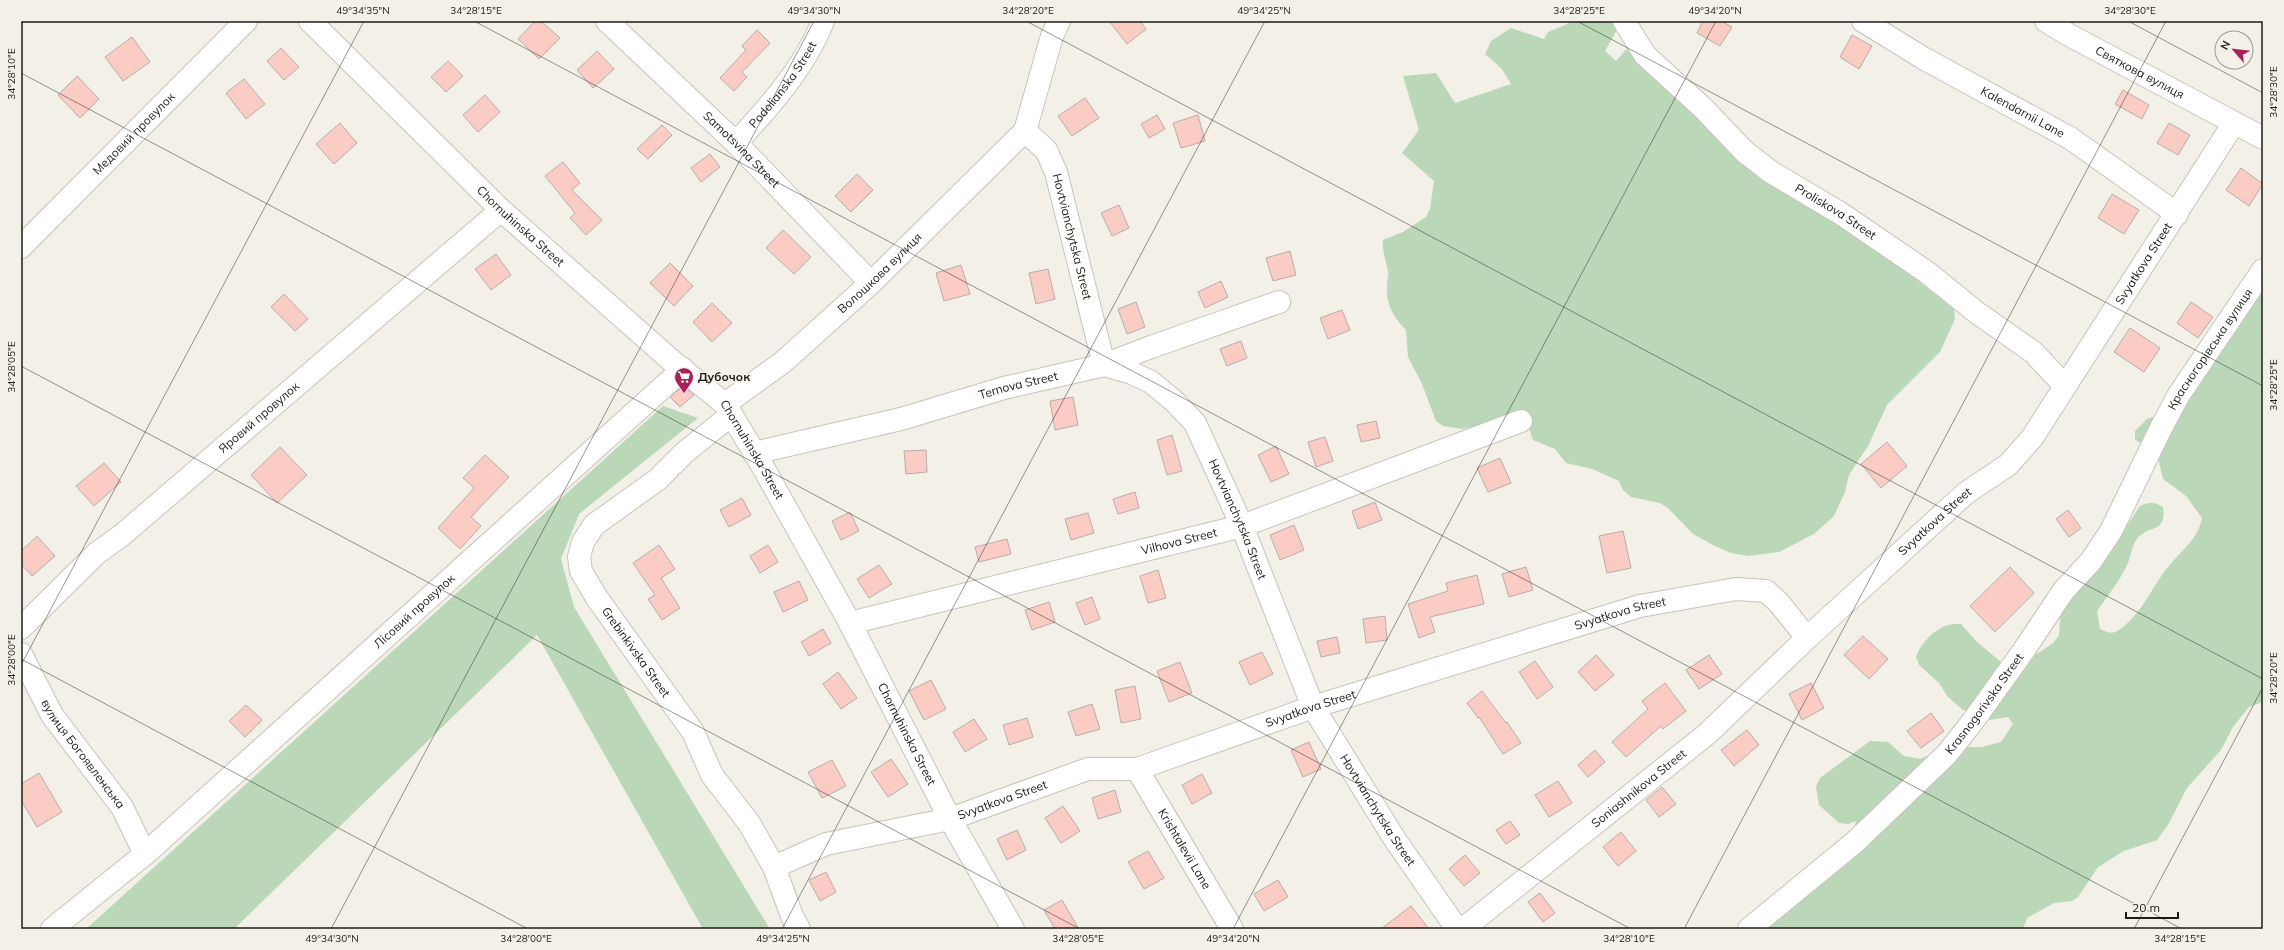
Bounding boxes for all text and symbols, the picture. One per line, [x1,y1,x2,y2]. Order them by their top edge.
text: 49°34'35"N [336,4,390,17]
text: 34°28'15"E [450,4,502,17]
text: 49°34'30"N [787,4,841,17]
text: 34°28'20"E [1002,4,1054,17]
text: 49°34'25"N [1237,4,1291,17]
text: 34°28'25"E [1553,4,1605,17]
text: 49°34'20"N [1688,4,1742,17]
text: 34°28'30"E [2104,4,2156,17]
north arrow [2214,30,2254,70]
text: N [2217,38,2233,52]
street label: Podolianska Street [745,39,819,131]
street label: Святкова вулиця [2093,42,2187,102]
text: 34°28'10"E [5,48,18,100]
text: 34°28'30"E [2267,66,2280,118]
street label: Kalendarnii Lane [1978,83,2067,141]
street label: Медовий провулок [89,89,178,178]
street label: Samotsvina Street [700,108,783,191]
street label: Hovtvianchytska Street [1050,172,1095,301]
street label: Proliskova Street [1793,180,1879,243]
street label: Chornuhinska Street [474,182,568,269]
street label: Svyatkova Street [2112,220,2175,307]
street label: Волошкова вулиця [834,229,925,316]
street label: Красногорівська вулиця [2164,285,2255,412]
text: 34°28'05"E [5,341,18,393]
text: 34°28'25"E [2267,359,2280,411]
supermarket icon: Дубочок [673,366,695,394]
street label: Ternova Street [977,368,1059,402]
place label: Дубочок [698,369,750,384]
street label: Яровий провулок [215,378,302,456]
street label: Chornuhinska Street [717,397,787,502]
street label: Hovtvianchytska Street [1205,457,1270,581]
street label: Svyatkova Street [1895,484,1974,558]
street label: Vilhova Street [1139,524,1218,558]
street label: Лісовий провулок [370,570,458,651]
street label: Svyatkova Street [1573,594,1667,633]
street label: Grebinkivska Street [599,604,674,700]
text: 34°28'00"E [5,634,18,686]
street label: Krasnogorivska Street [1942,650,2026,757]
text: 34°28'20"E [2267,652,2280,704]
street label: Chornuhinska Street [875,680,940,788]
street label: Svyatkova Street [1263,686,1357,730]
street label: вулиця Богоявленська [38,697,128,811]
street label: Soniashnikova Street [1588,746,1689,831]
street label: Hovtvianchytska Street [1337,751,1419,869]
street label: Svyatkova Street [955,776,1049,823]
street label: Krishtalevii Lane [1155,806,1215,892]
scale bar [2126,894,2178,920]
text: 20 m [2132,900,2160,915]
text: 49°34'30"N [305,932,359,945]
text: 34°28'00"E [500,932,552,945]
text: 49°34'25"N [756,932,810,945]
text: 34°28'05"E [1052,932,1104,945]
text: 49°34'20"N [1206,932,1260,945]
text: 34°28'10"E [1603,932,1655,945]
text: 34°28'15"E [2154,932,2206,945]

